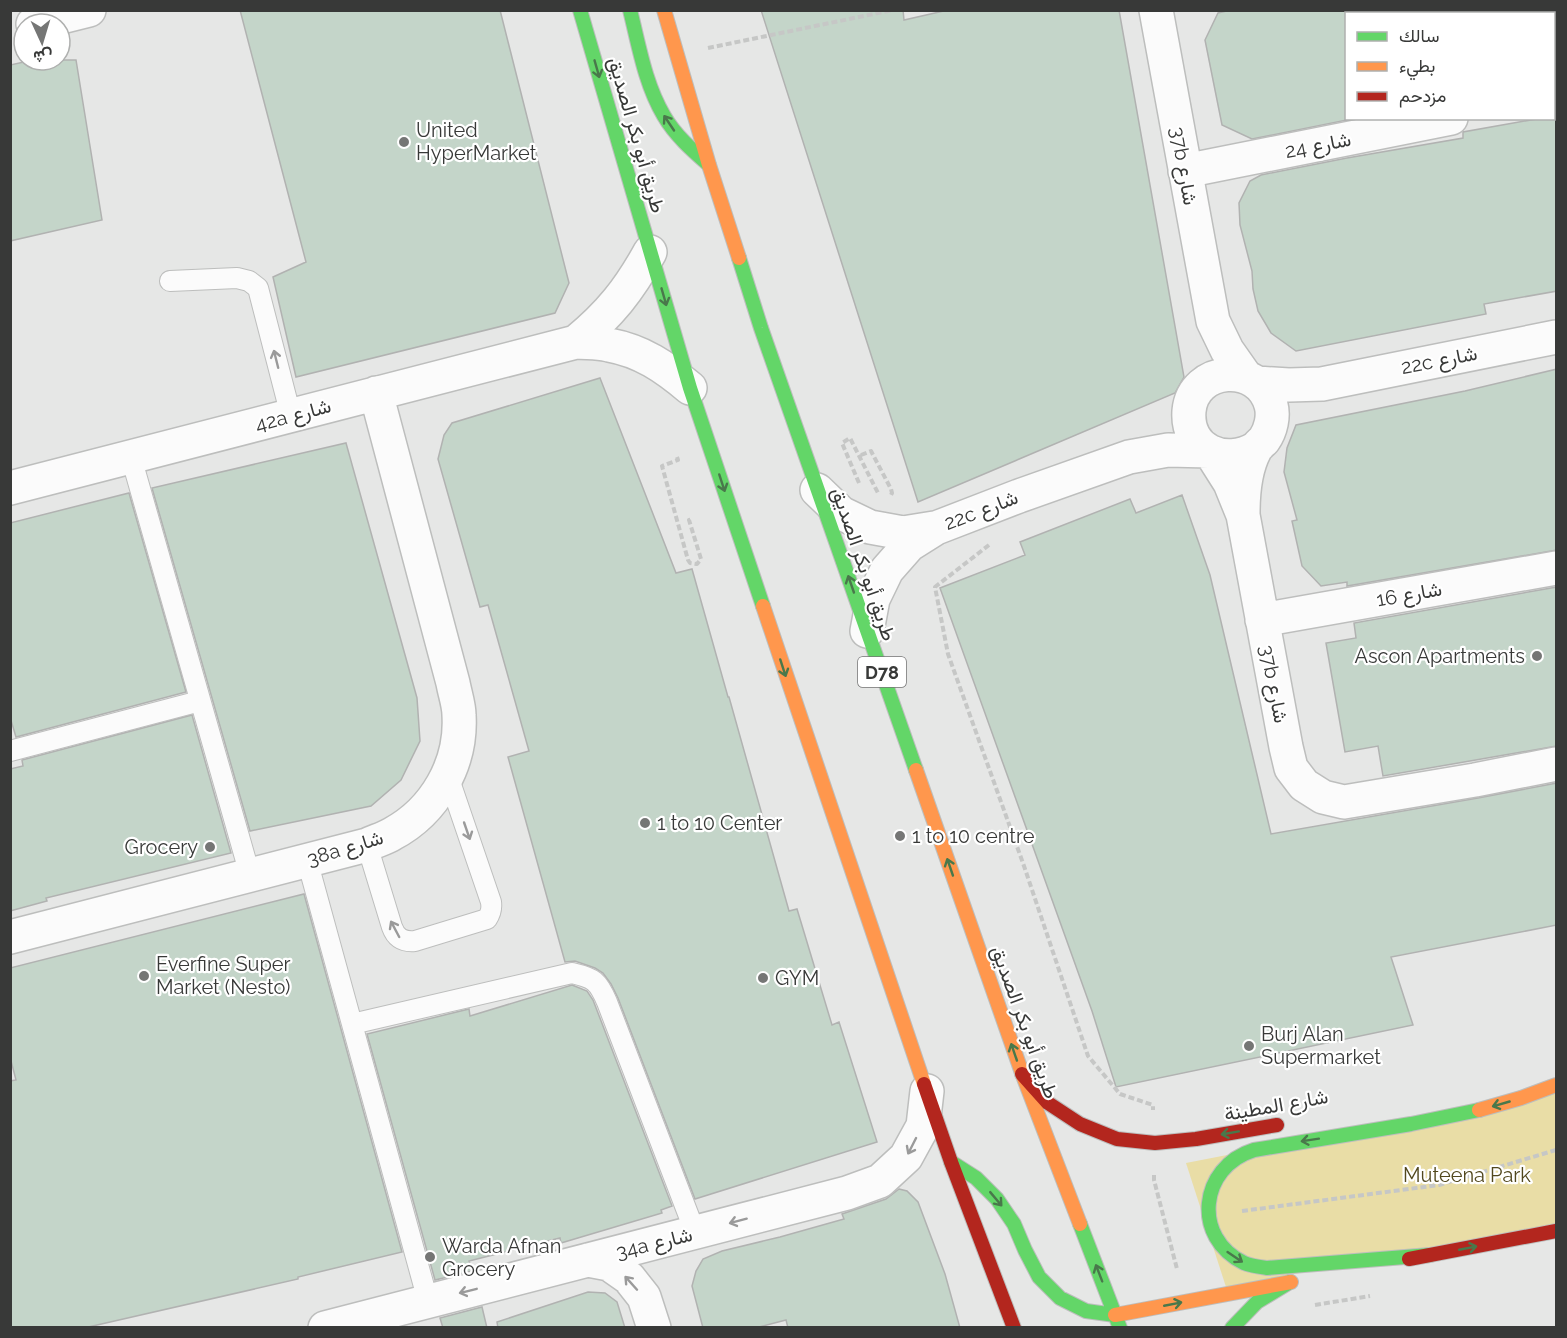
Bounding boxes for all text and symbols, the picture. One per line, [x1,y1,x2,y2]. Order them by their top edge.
north arrow [12,12,72,72]
legend [1345,12,1555,120]
text: سالك [1399,25,1439,46]
text: ش [33,46,53,67]
street label: طريق أبو بكر الصديق [602,54,671,216]
text: بطيء [1399,55,1435,81]
one-way arrow [592,60,603,79]
text: مزدحم [1399,85,1446,108]
one-way arrow [663,115,675,132]
place label: United HyperMarket [416,118,537,165]
street label: 37b شارع [1163,125,1203,207]
street label: شارع 24 [1283,127,1353,165]
marker: United HyperMarket [397,135,411,149]
one-way arrow [659,287,670,306]
street label: 22c شارع [1399,341,1480,381]
one-way arrow [270,350,282,369]
street label: 42a شارع [252,393,334,439]
one-way arrow [717,473,728,492]
street label: طريق أبو بكر الصديق [826,484,902,644]
street label: 22c شارع [941,485,1022,537]
one-way arrow [844,575,855,594]
street label: شارع 16 [1374,576,1444,614]
street label: 37b شارع [1253,643,1293,725]
place label: Ascon Apartments [1355,644,1525,668]
marker: Ascon Apartments [1530,649,1544,663]
road number: D78 [858,657,906,687]
one-way arrow [778,658,789,677]
place label: 1 to 10 Center [657,811,782,835]
marker: 1 to 10 Center [638,816,652,830]
one-way arrow [462,821,473,840]
place label: 1 to 10 centre [912,824,1035,848]
street label: 38a شارع [304,825,387,873]
marker: 1 to 10 centre [893,829,907,843]
place label: Grocery [125,835,198,859]
marker: Grocery [203,840,217,854]
one-way arrow [943,859,954,877]
one-way arrow [388,920,400,938]
street label: طريق أبو بكر الصديق [985,942,1064,1102]
place label: Everfine Super Market (Nesto) [156,952,291,999]
place label: GYM [775,966,819,990]
marker: Everfine Super Market (Nesto) [137,969,151,983]
marker: GYM [756,971,770,985]
place label: Burj Alan Supermarket [1261,1022,1381,1069]
marker: Burj Alan Supermarket [1242,1039,1256,1053]
one-way arrow [1008,1043,1019,1061]
street label: شارع المطينة [1222,1084,1330,1128]
one-way arrow [1492,1099,1511,1110]
one-way arrow [1220,1128,1240,1139]
one-way arrow [1301,1135,1320,1146]
one-way arrow [906,1137,917,1155]
park label: Muteena Park [1403,1163,1531,1187]
one-way arrow [989,1191,1003,1206]
one-way arrow [729,1216,748,1227]
street label: 34a شارع [613,1222,695,1266]
place label: Warda Afnan Grocery [442,1234,561,1281]
one-way arrow [1457,1242,1477,1253]
marker: Warda Afnan Grocery [423,1250,437,1264]
one-way arrow [1226,1251,1242,1263]
one-way arrow [1093,1264,1104,1283]
one-way arrow [624,1275,638,1290]
one-way arrow [459,1285,478,1297]
one-way arrow [1163,1298,1182,1309]

